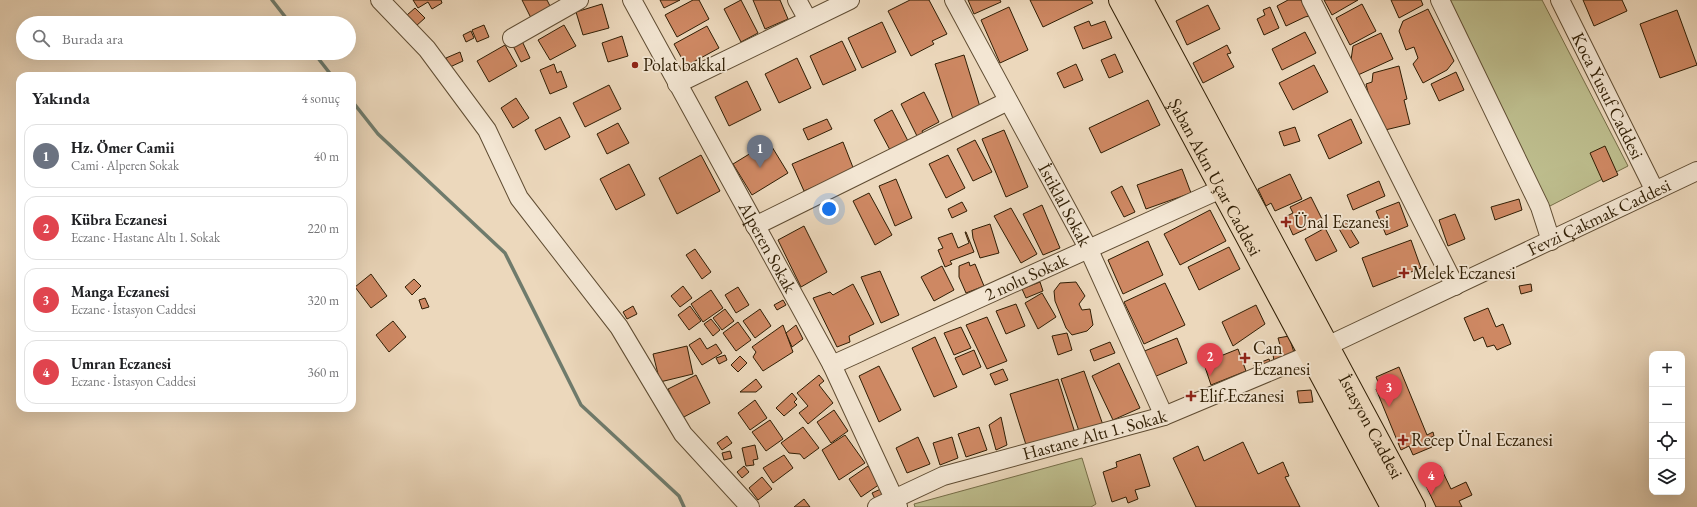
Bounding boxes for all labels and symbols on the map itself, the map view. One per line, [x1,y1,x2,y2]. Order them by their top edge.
street label: Koca Yusuf Caddesi [1567,28,1650,163]
place label: Polat bakkal [643,53,726,76]
marker: Polat bakkal [630,60,640,70]
street label: Şaban Akın Uçar Caddesi [1164,94,1267,260]
pin: 1 [747,135,773,168]
street label: İstiklal Sokak [1033,159,1097,251]
street label: Fevzi Çakmak Caddesi [1524,173,1675,261]
street label: Alperen Sokak [733,197,802,297]
your location [819,199,839,219]
place label: Ünal Eczanesi [1294,210,1390,233]
marker: Ünal Eczanesi [1281,217,1291,227]
street label: 2 nolu Sokak [981,248,1072,306]
place label: Melek Eczanesi [1412,261,1516,284]
marker: Melek Eczanesi [1399,268,1409,278]
place label: Can Eczanesi [1253,336,1311,380]
pin: 2 [1197,343,1223,376]
marker: Can Eczanesi [1240,353,1250,363]
street label: İstasyon Caddesi [1334,370,1409,483]
pin: 3 [1376,374,1402,407]
place label: Elif Eczanesi [1199,384,1285,407]
marker: Elif Eczanesi [1186,391,1196,401]
street label: Hastane Altı 1. Sokak [1020,404,1170,465]
place label: Recep Ünal Eczanesi [1411,428,1553,451]
marker: Recep Ünal Eczanesi [1398,435,1408,445]
pin: 4 [1418,462,1444,495]

